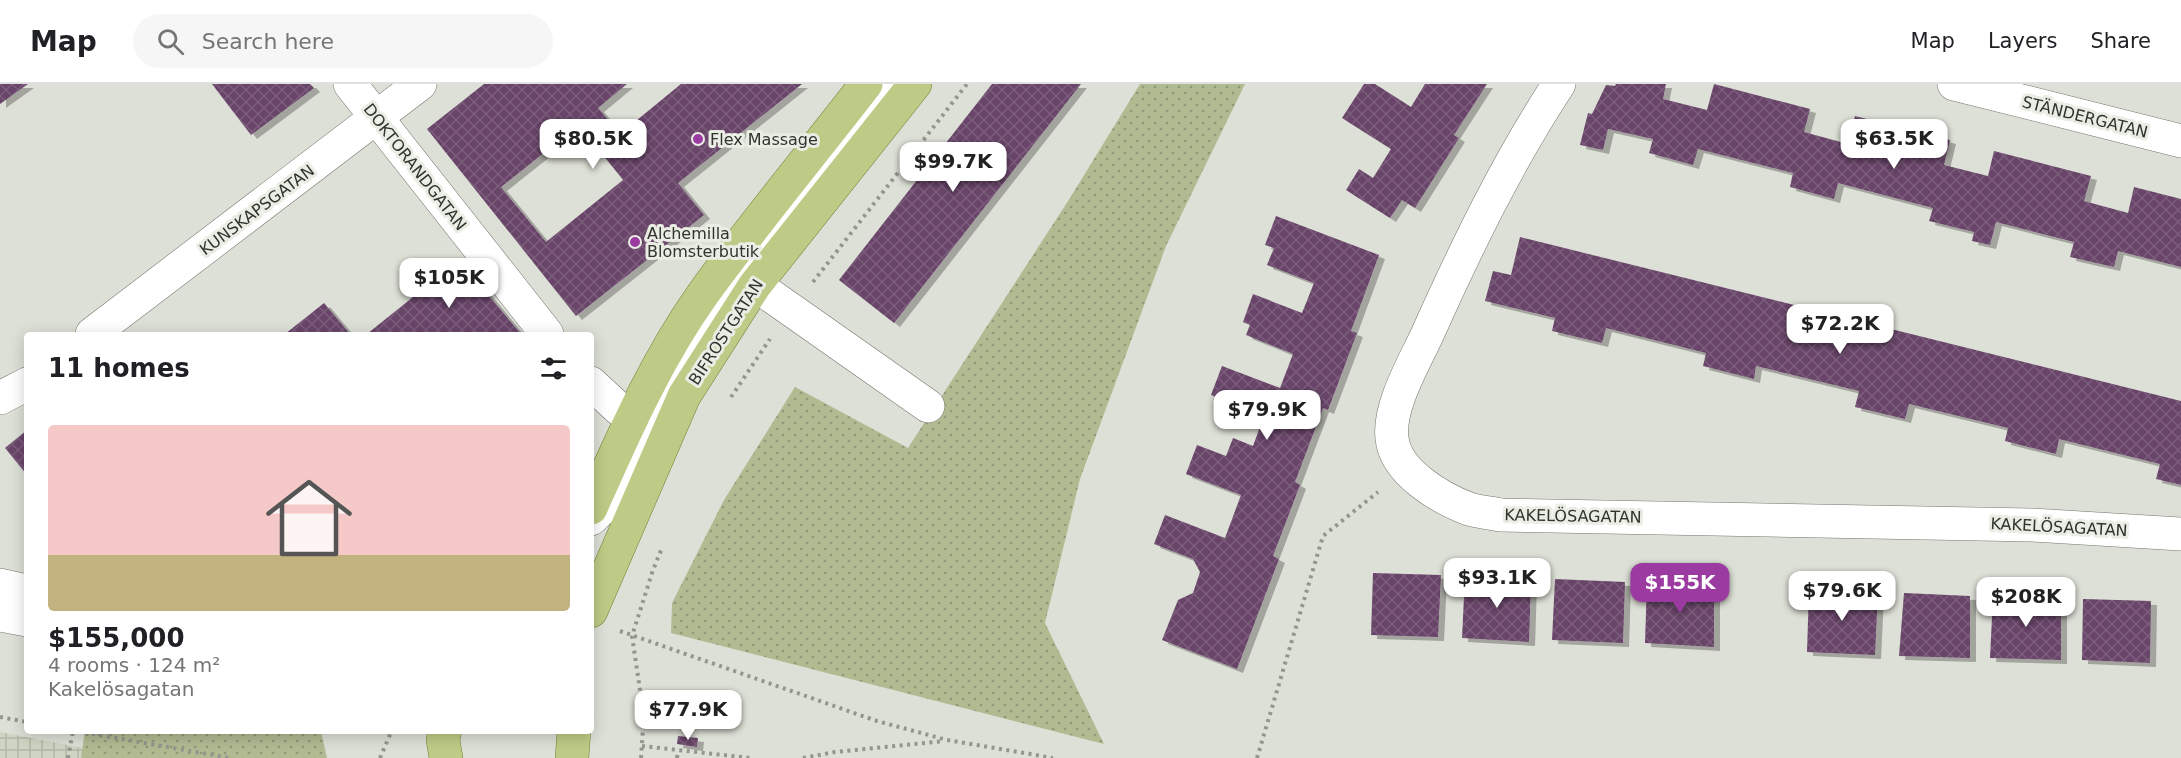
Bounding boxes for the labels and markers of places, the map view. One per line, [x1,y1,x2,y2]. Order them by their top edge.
pin: $80.5K [544,119,642,170]
pin: $63.5K [1845,119,1943,170]
place label: Flex Massage [710,130,818,149]
marker: Flex Massage [691,132,705,146]
pin: $99.7K [904,142,1002,193]
place label: Alchemilla Blomsterbutik [647,224,760,261]
marker: Alchemilla Blomsterbutik [628,235,642,249]
pin: $105K [407,258,491,309]
pin: $72.2K [1791,304,1889,355]
pin: $79.9K [1218,390,1316,441]
pin: $93.1K [1448,558,1546,609]
pin: $155K [1638,563,1722,614]
pin: $79.6K [1793,571,1891,622]
pin: $208K [1984,577,2068,628]
pin: $77.9K [639,690,737,741]

